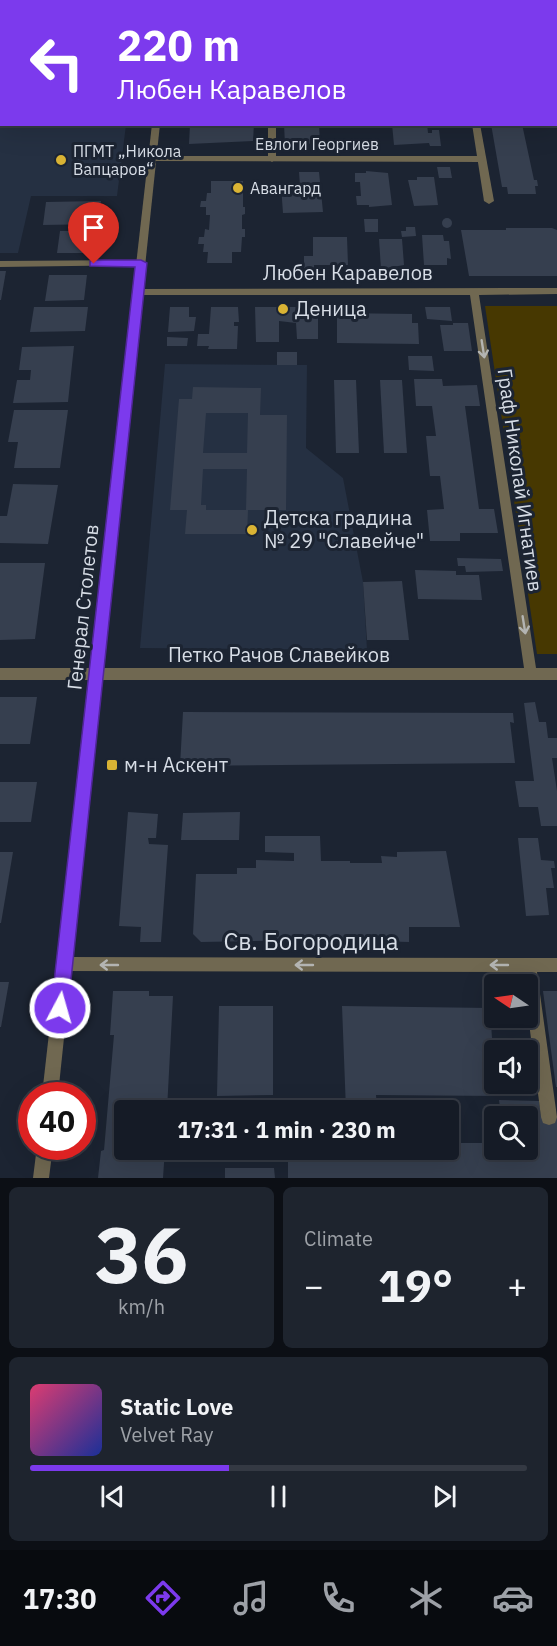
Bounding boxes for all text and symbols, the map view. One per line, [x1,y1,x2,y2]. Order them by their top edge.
text: 220 m [117,18,240,73]
icon: left [18,24,96,102]
text: Любен Каравелов [117,71,347,106]
street label: Евлоги Георгиев [255,134,379,154]
place label: ПГМТ „Никола Вапцаров“ [73,141,182,179]
marker: ПГМТ „Никола Вапцаров“ [54,153,68,167]
place label: Авангард [250,178,322,198]
marker: Авангард [231,181,245,195]
pin [68,202,119,264]
icon: arrive [77,211,110,244]
street label: Любен Каравелов [263,259,433,286]
place label: Деница [295,295,367,322]
marker: Деница [276,302,290,316]
one-way arrow [477,339,488,359]
street label: Граф Николай Игнатиев [491,367,550,593]
place label: Детска градина № 29 "Славейче" [264,504,424,554]
street label: Генерал Столетов [60,523,105,691]
marker: Детска градина № 29 "Славейче" [245,523,259,537]
one-way arrow [518,615,529,635]
street label: Петко Рачов Славейков [168,641,390,668]
place label: м-н Аскент [124,751,229,778]
marker: м-н Аскент [105,758,119,772]
street label: Св. Богородица [223,925,399,957]
one-way arrow [99,959,119,971]
one-way arrow [294,959,314,971]
one-way arrow [489,959,509,971]
north arrow [484,974,538,1028]
map controls [484,974,538,1160]
position arrow [28,976,92,1040]
button: sound [484,1040,538,1094]
speed limit sign: 40 [18,1082,96,1160]
button: search [484,1106,538,1160]
text: 17:31 · 1 min · 230 m [177,1115,396,1144]
text: 36 [95,1203,188,1304]
text: Climate [304,1225,373,1252]
text: 19° [378,1256,453,1314]
text: − [304,1264,324,1307]
text: + [507,1264,527,1307]
text: km/h [118,1293,165,1320]
text: Static Love [120,1392,233,1421]
text: Velvet Ray [120,1421,213,1448]
icon: previous [96,1480,129,1513]
icon: pause [262,1480,295,1513]
icon: next [428,1480,461,1513]
icon: directions [142,1577,184,1619]
icon: music [230,1577,272,1619]
icon: phone [317,1577,359,1619]
icon: climate [405,1577,447,1619]
icon: car [492,1577,534,1619]
text: 17:30 [23,1581,96,1616]

